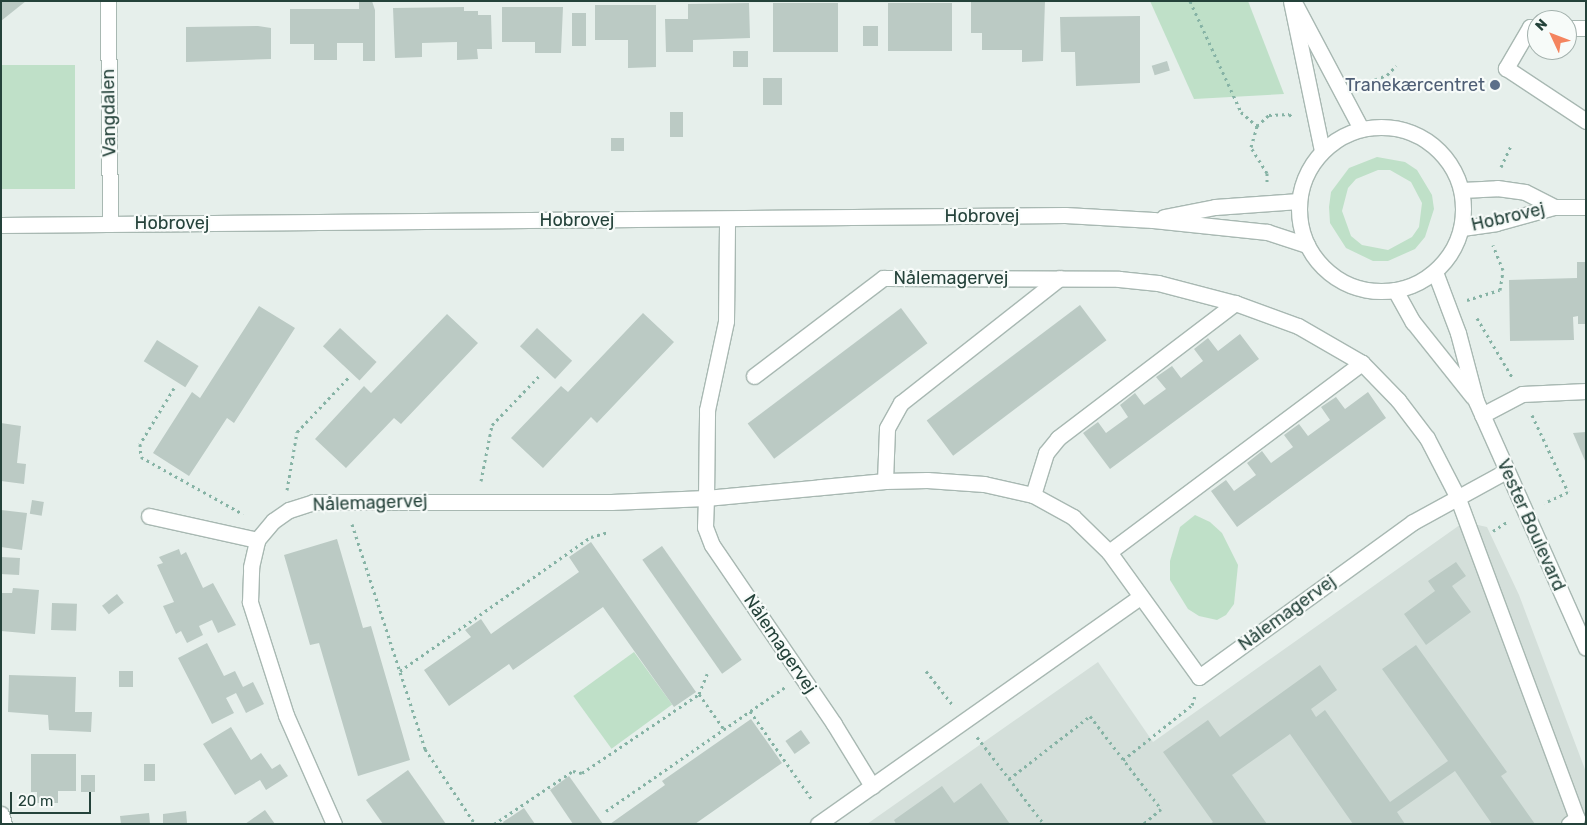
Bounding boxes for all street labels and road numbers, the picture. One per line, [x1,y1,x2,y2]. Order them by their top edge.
street label: Vangdalen [97,69,121,157]
street label: Hobrovej [1469,198,1547,236]
street label: Hobrovej [945,205,1019,227]
street label: Hobrovej [540,209,614,231]
street label: Hobrovej [135,212,209,234]
street label: Nålemagervej [894,267,1008,289]
street label: Vester Boulevard [1492,455,1570,595]
street label: Nålemagervej [312,490,428,516]
street label: Nålemagervej [1234,571,1340,655]
street label: Nålemagervej [739,590,821,698]

